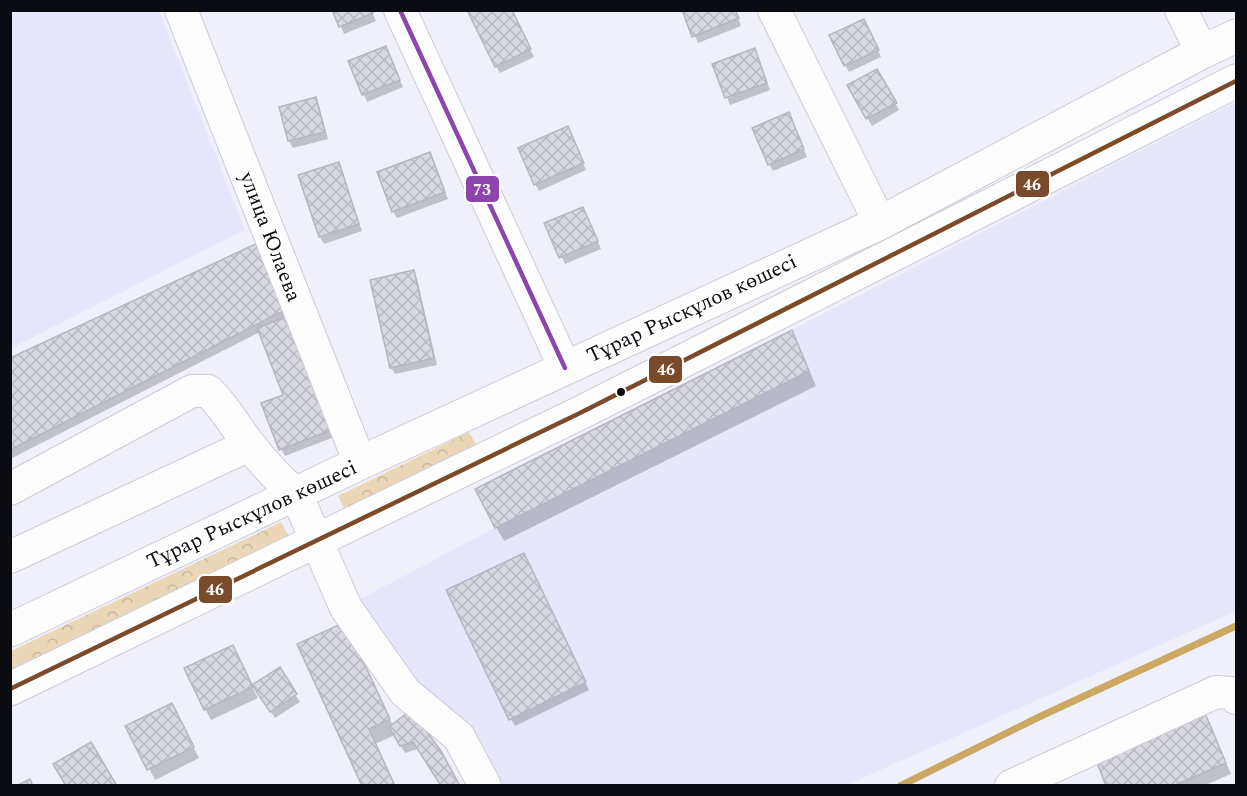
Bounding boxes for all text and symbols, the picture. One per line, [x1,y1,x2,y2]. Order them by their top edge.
street label: улица Юлаева [230,166,310,307]
line badge: 46 [1015,170,1050,198]
text: 46 [1023,173,1041,197]
line badge: 73 [465,175,500,203]
text: 73 [473,178,491,202]
street label: Тұрар Рыскұлов көшесі [581,246,803,372]
line badge: 46 [648,355,683,384]
text: 46 [657,358,675,382]
unlabelled marker [615,386,627,398]
street label: Тұрар Рыскұлов көшесі [141,452,363,578]
line badge: 46 [198,575,233,604]
text: 46 [206,578,224,602]

